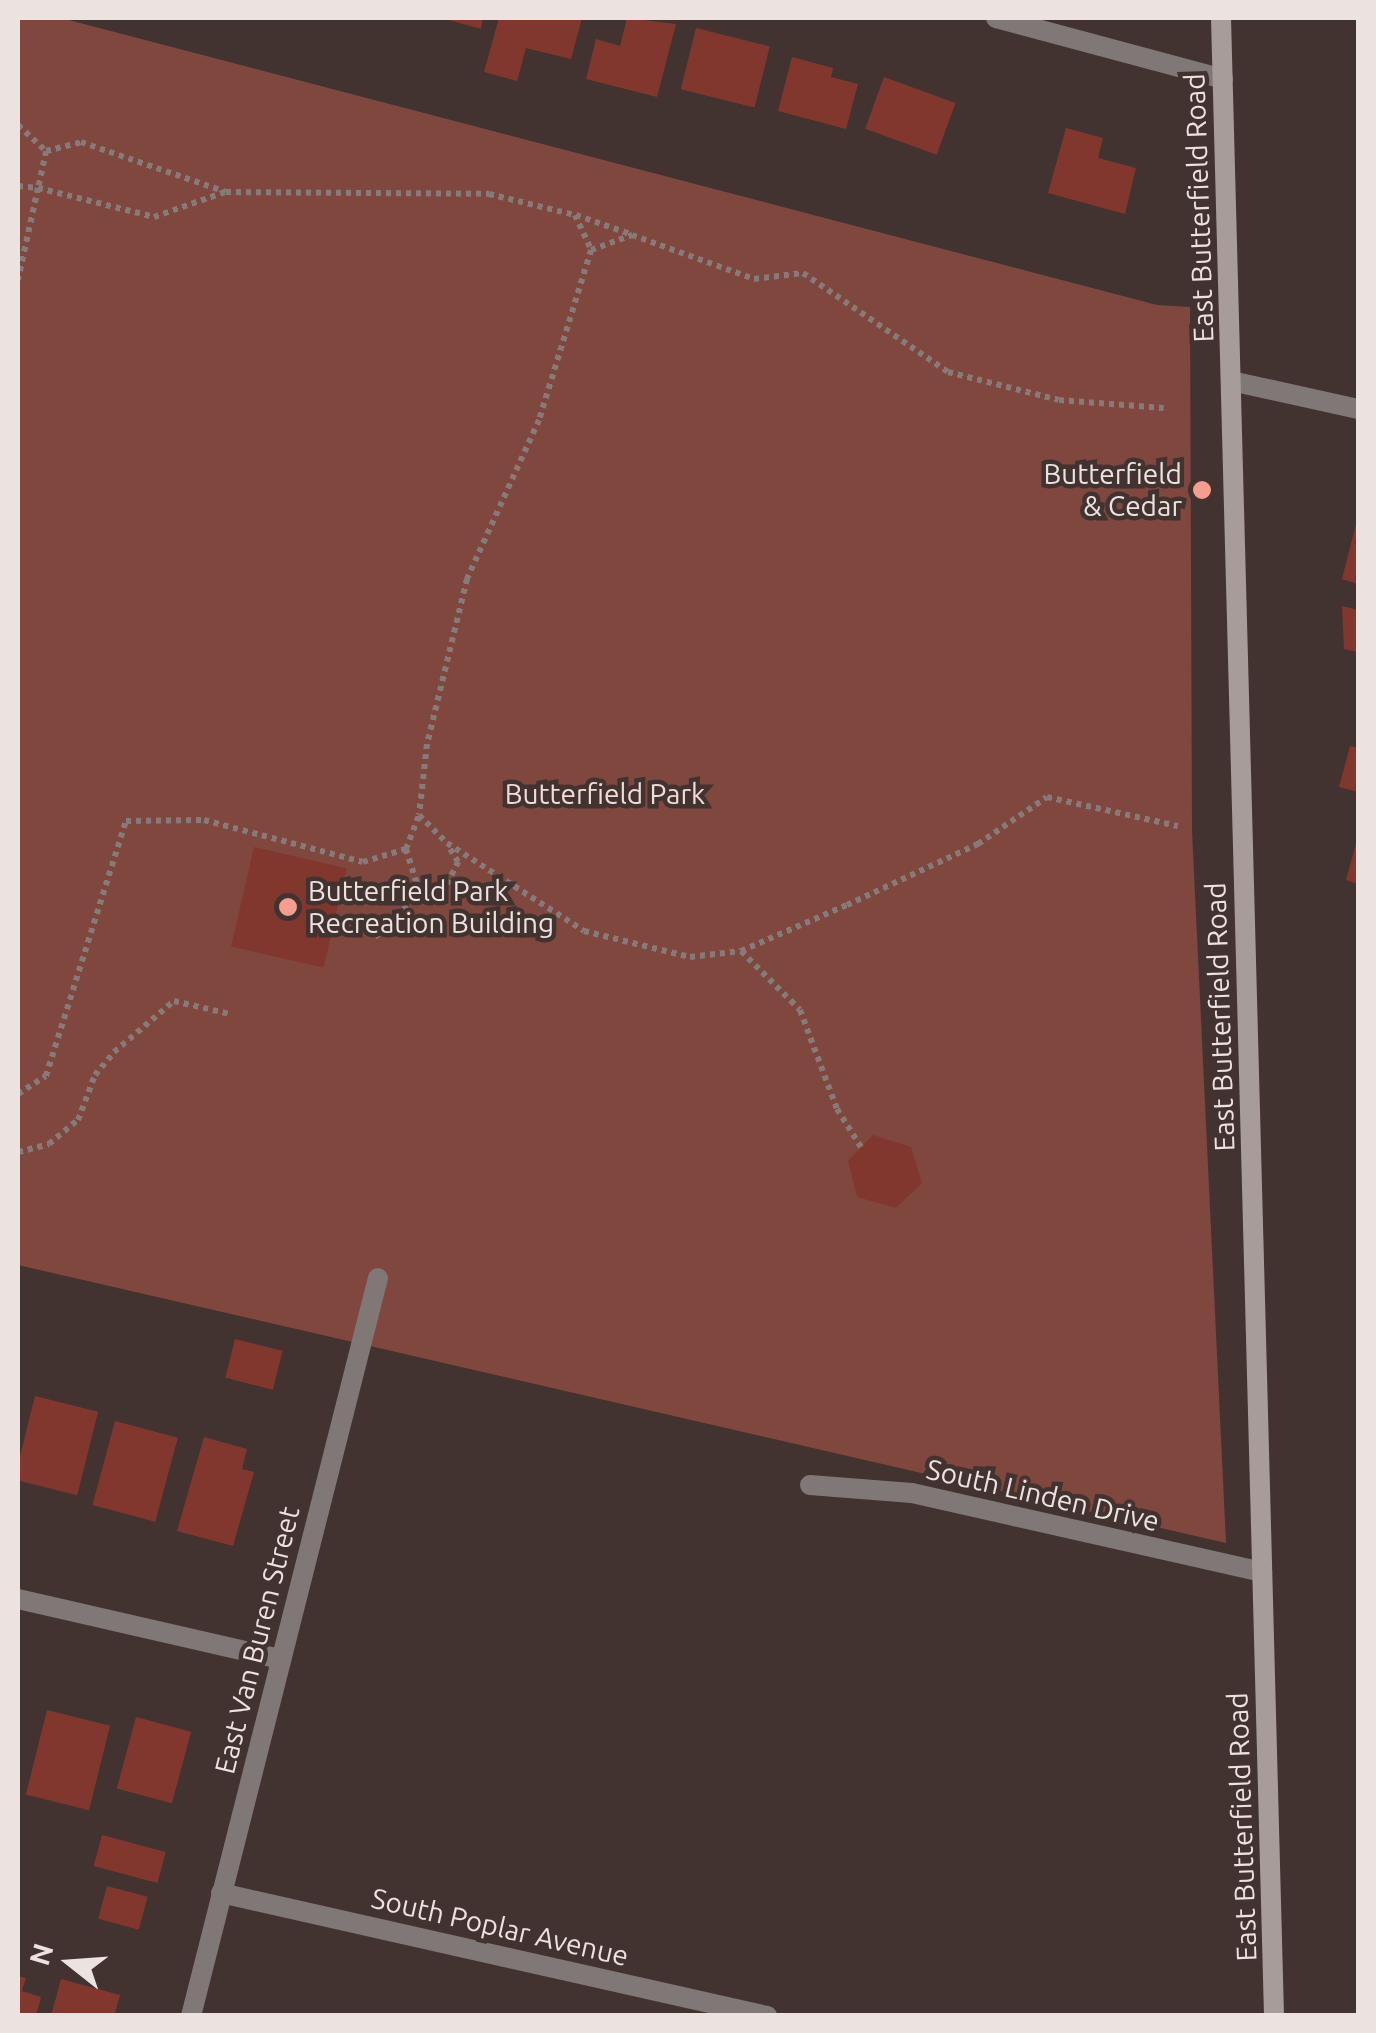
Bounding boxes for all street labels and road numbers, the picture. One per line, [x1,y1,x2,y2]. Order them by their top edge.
street label: East Butterfield Road [1178,73,1220,343]
street label: East Butterfield Road [1199,882,1241,1152]
street label: South Linden Drive [923,1452,1163,1538]
street label: East Van Buren Street [208,1503,306,1777]
street label: East Butterfield Road [1221,1692,1263,1962]
street label: South Poplar Avenue [368,1881,632,1973]

